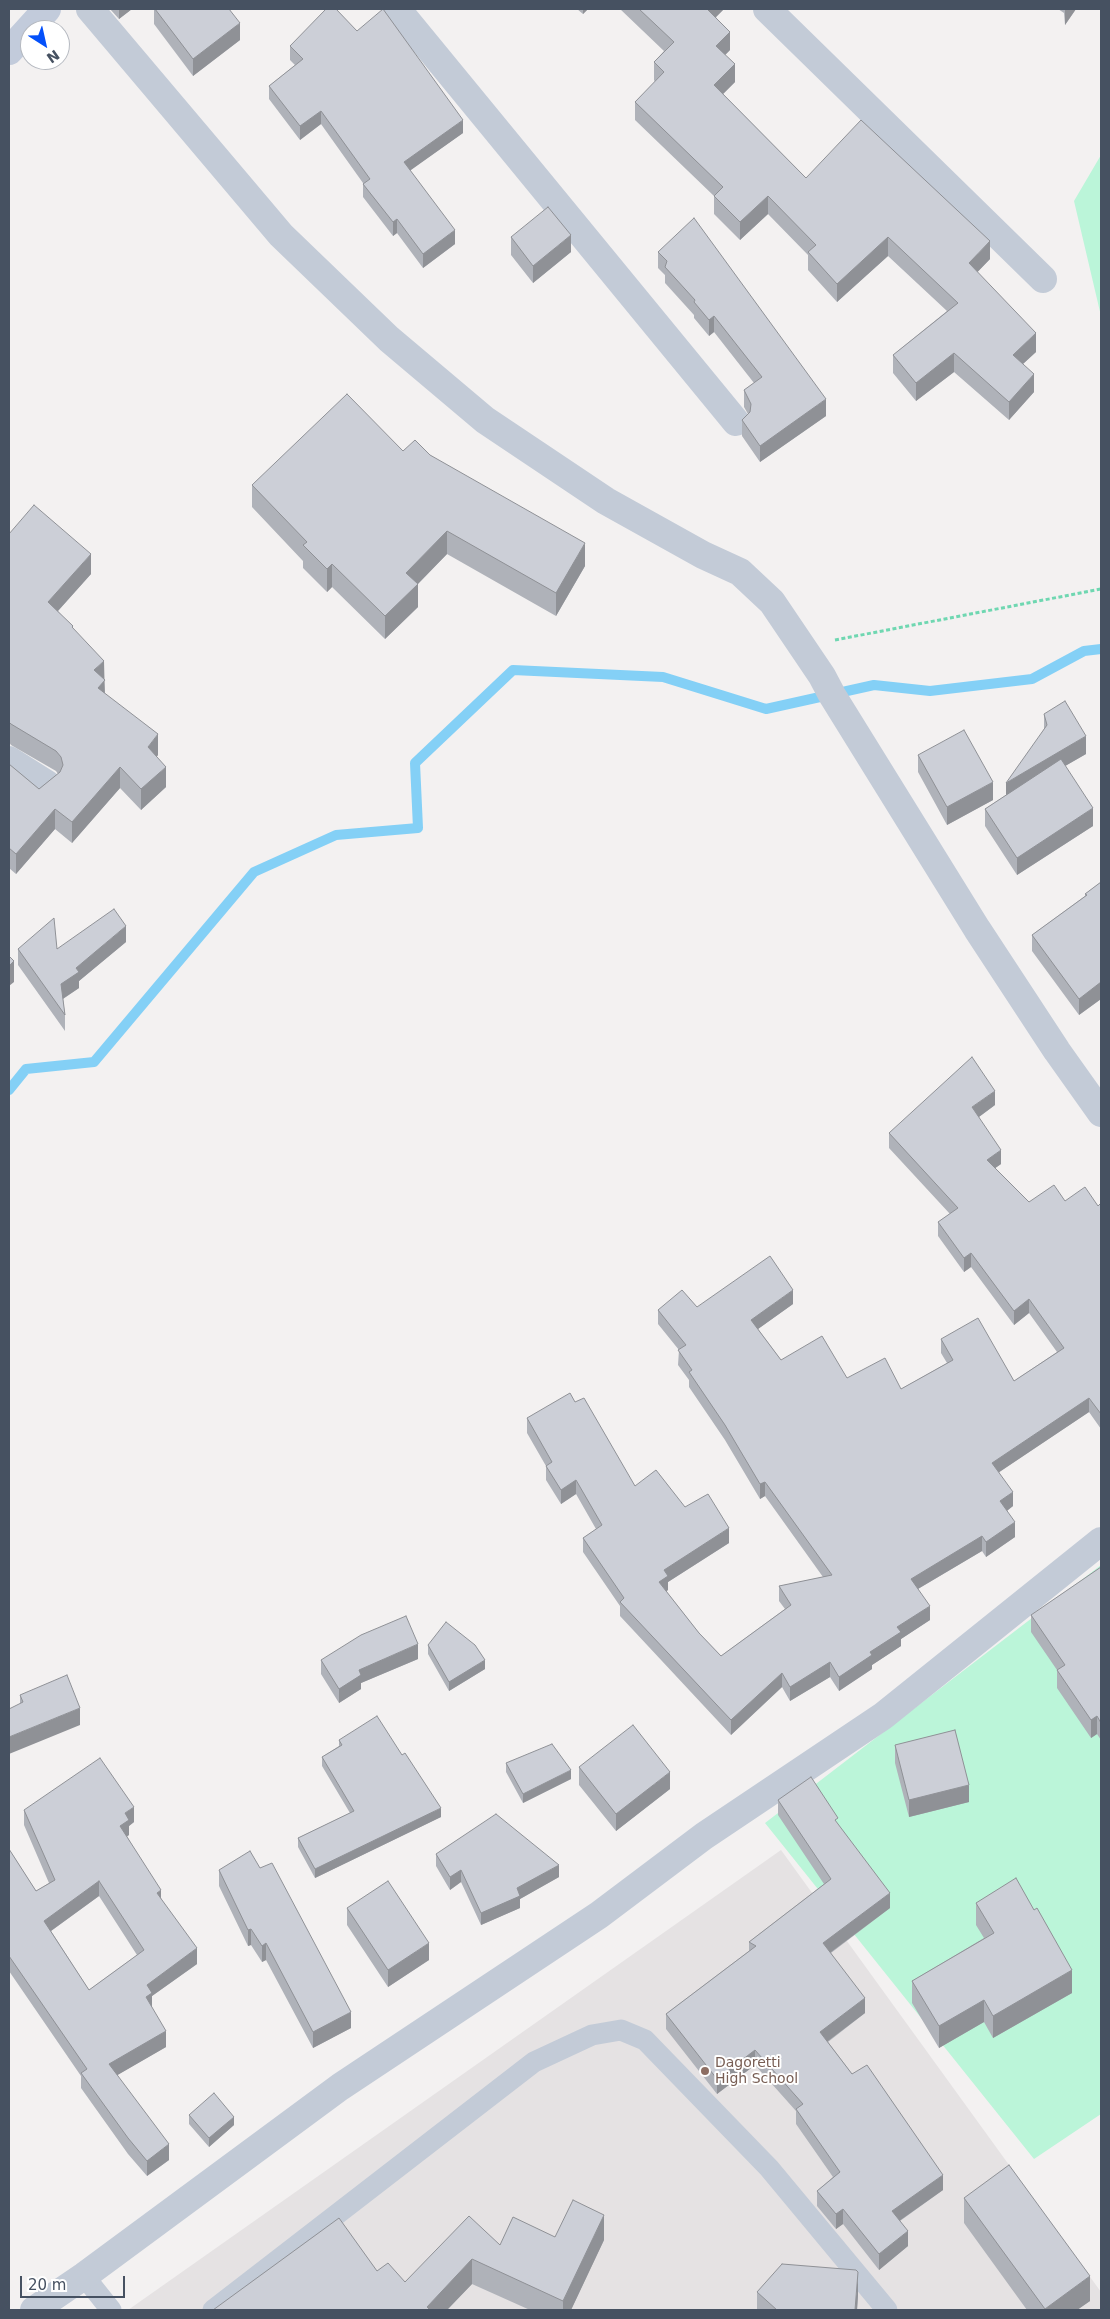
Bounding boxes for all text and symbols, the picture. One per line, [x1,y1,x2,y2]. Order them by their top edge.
north arrow [20,20,70,70]
text: N [44,47,62,66]
place label: Dagoretti High School [715,2055,798,2088]
marker: Dagoretti High School [699,2065,711,2077]
scale bar [22,2266,128,2298]
text: 20 m [28,2276,66,2294]

